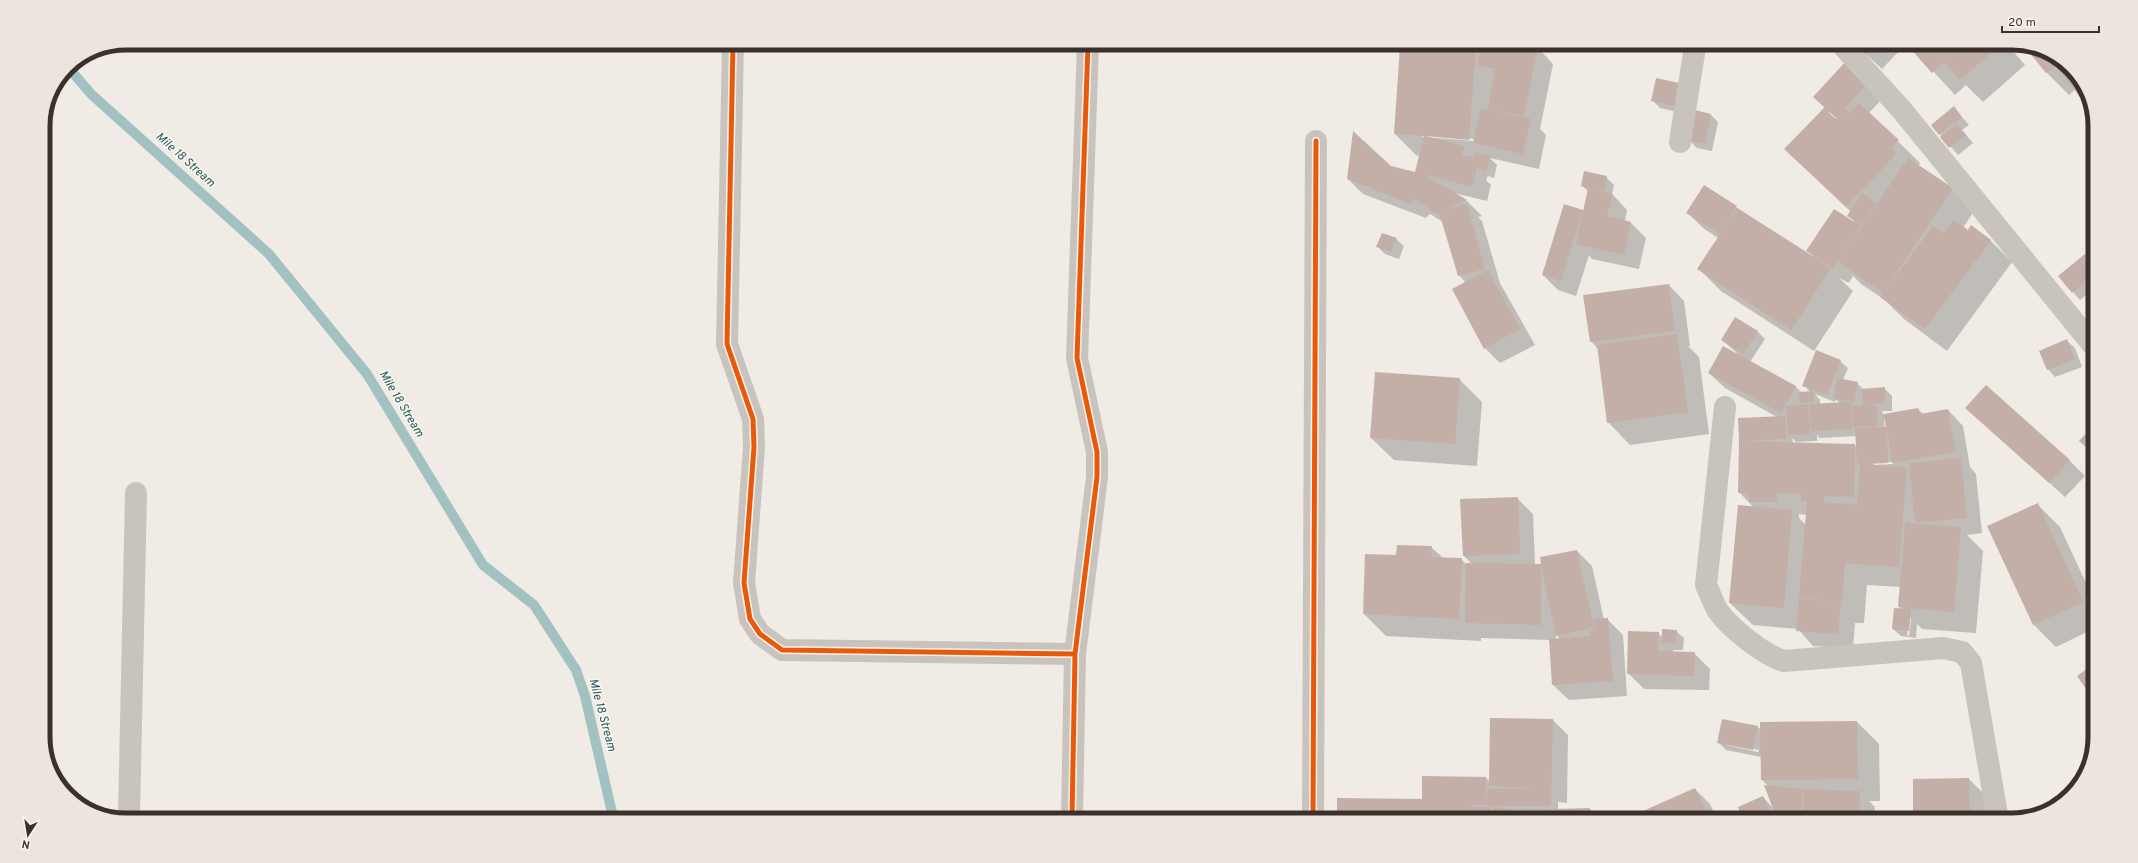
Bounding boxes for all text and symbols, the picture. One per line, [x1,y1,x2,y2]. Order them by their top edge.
scale bar [2002,8,2099,34]
text: 20 m [2008,15,2036,31]
water label: Mile 18 Stream [152,129,218,191]
water label: Mile 18 Stream [375,368,427,440]
water label: Mile 18 Stream [585,677,619,753]
north arrow [8,815,48,855]
text: N [21,836,31,851]

